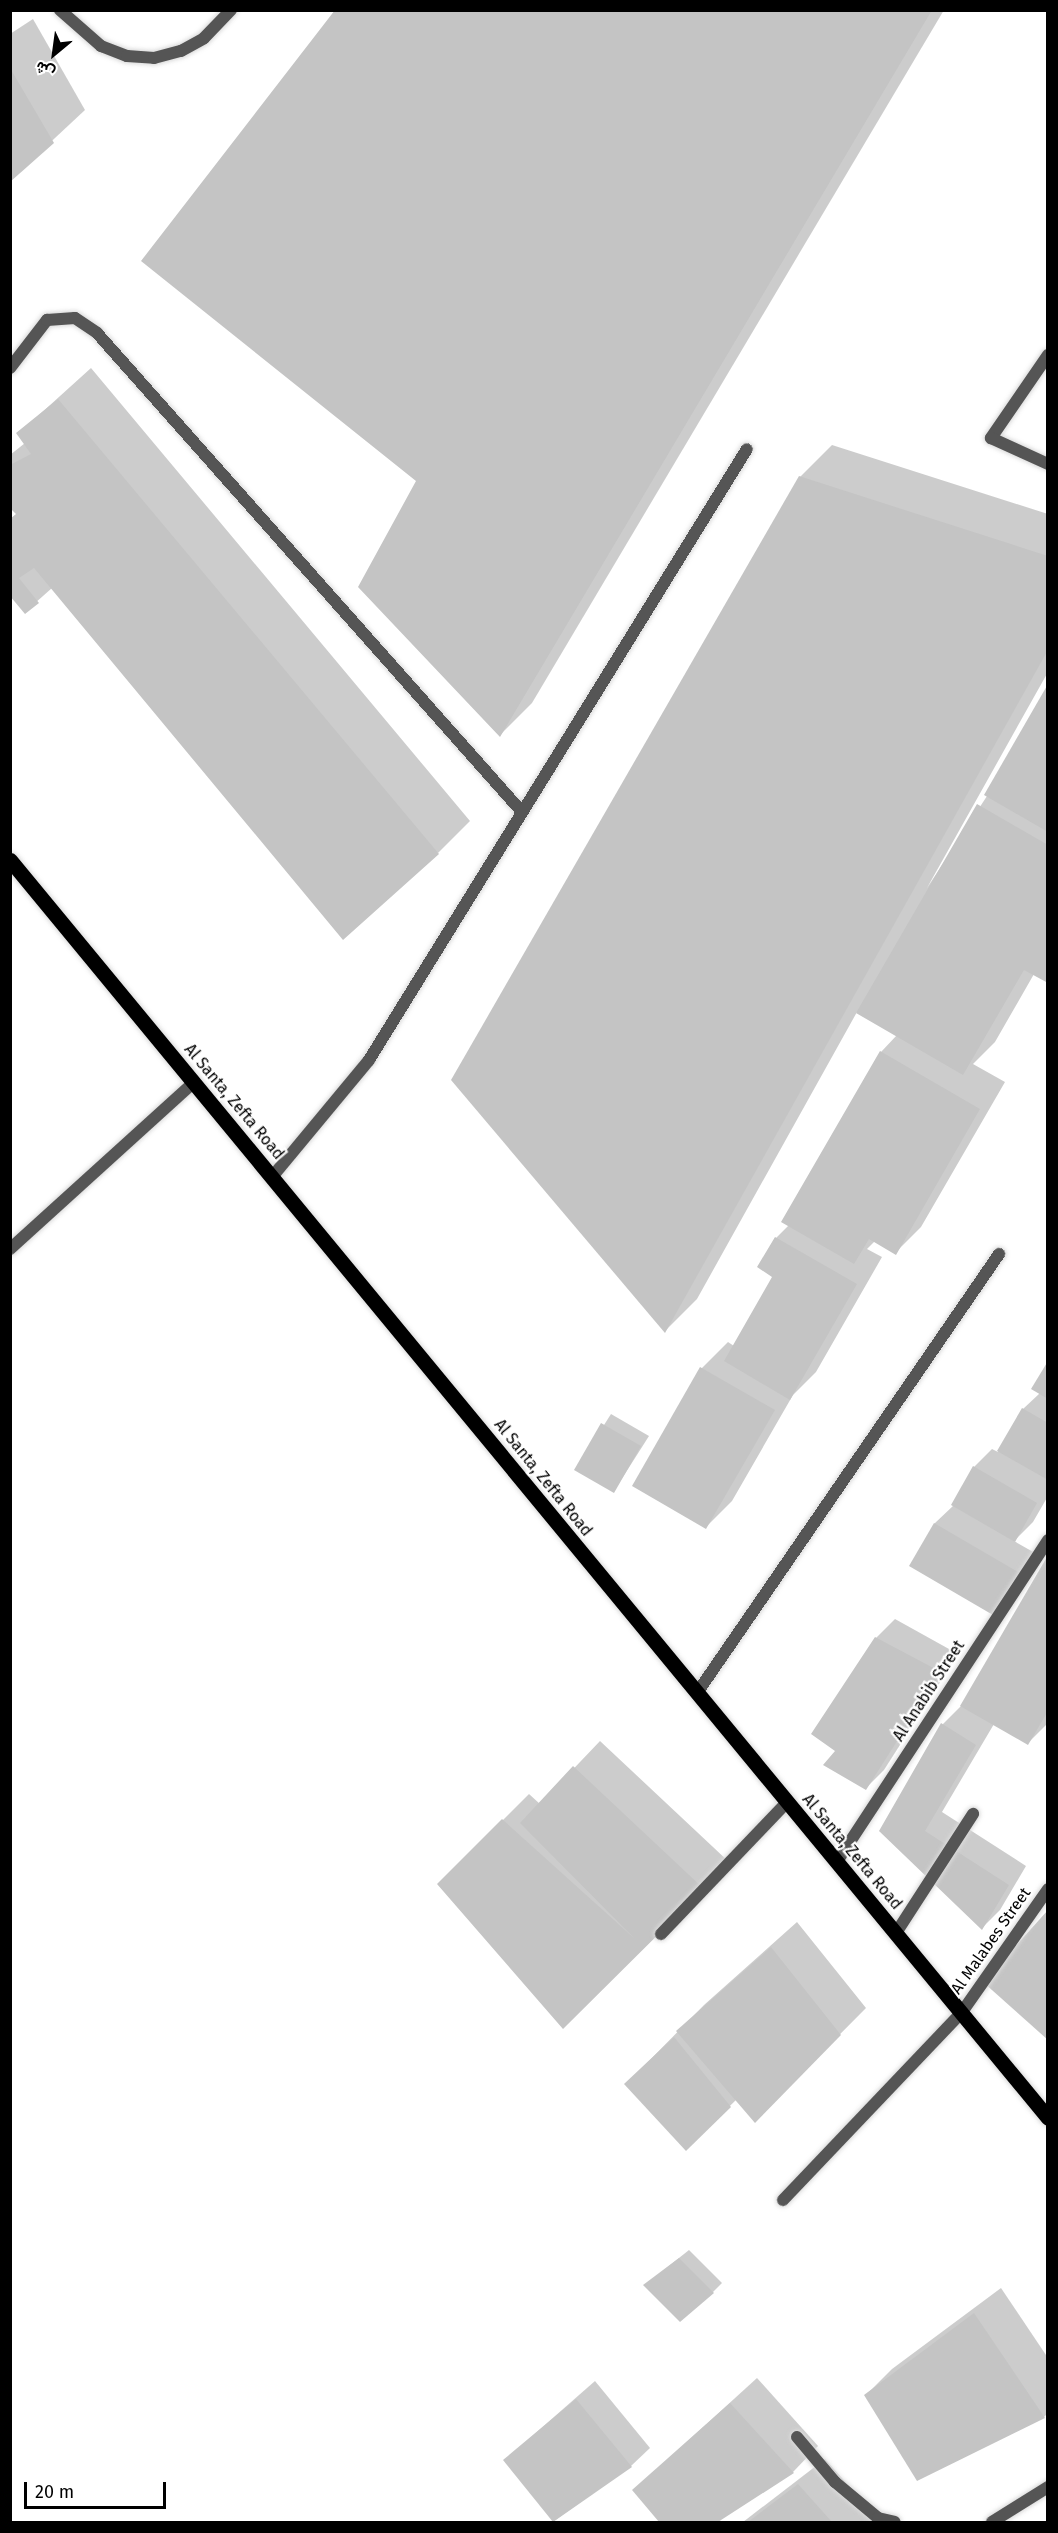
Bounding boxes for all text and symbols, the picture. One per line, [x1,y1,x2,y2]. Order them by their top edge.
north arrow [24,24,84,84]
text: ش [32,57,58,83]
street label: Al Santa, Zefta Road [180,1040,288,1164]
street label: Al Santa, Zefta Road [490,1416,596,1540]
street label: Al Anabib Street [889,1637,969,1745]
street label: Al Santa, Zefta Road [798,1790,906,1914]
street label: Al Malabes Street [947,1884,1035,1998]
scale bar [27,2470,170,2508]
text: 20 m [35,2481,74,2503]

